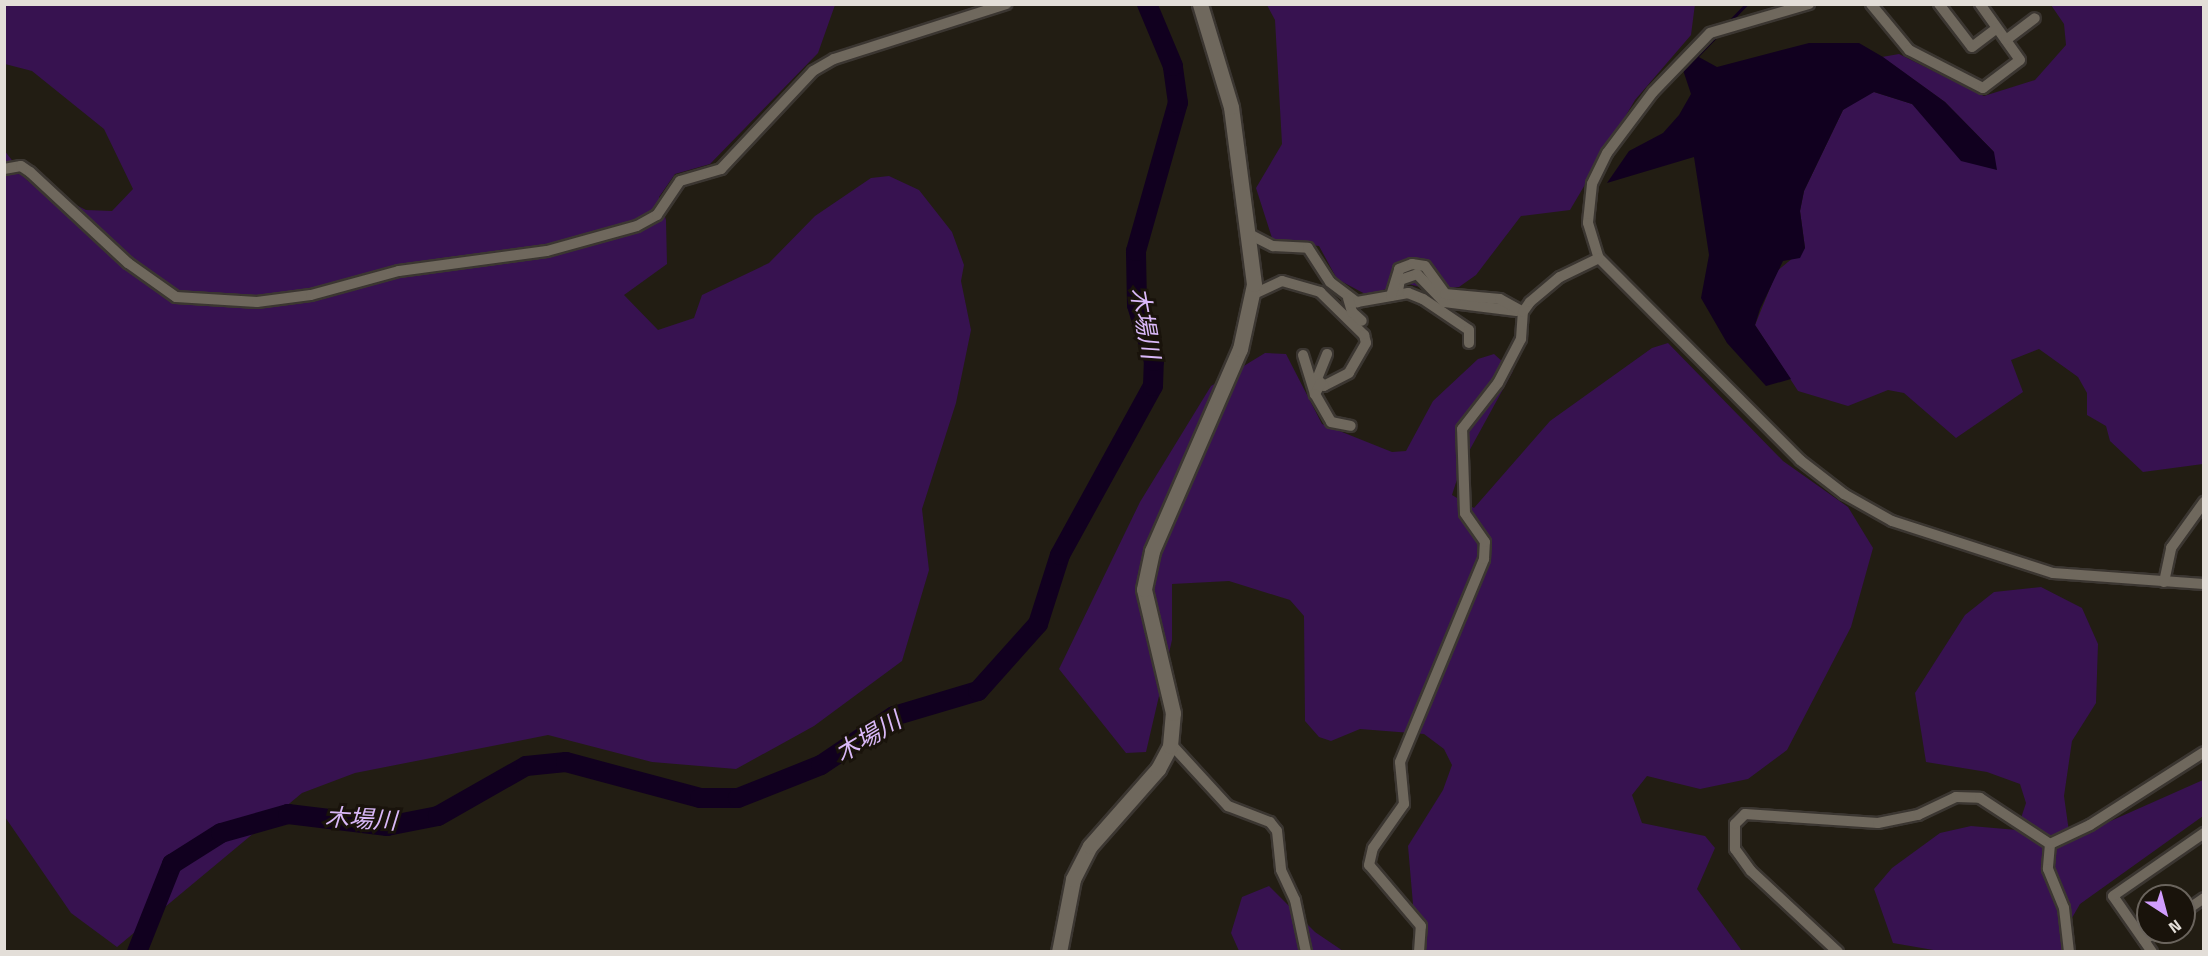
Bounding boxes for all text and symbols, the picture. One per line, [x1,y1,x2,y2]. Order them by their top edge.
water label: 木場川 [1125,285,1165,361]
water label: 木場川 [830,706,906,768]
water label: 木場川 [324,803,398,835]
north arrow [2136,884,2196,944]
text: N [2164,914,2187,940]

